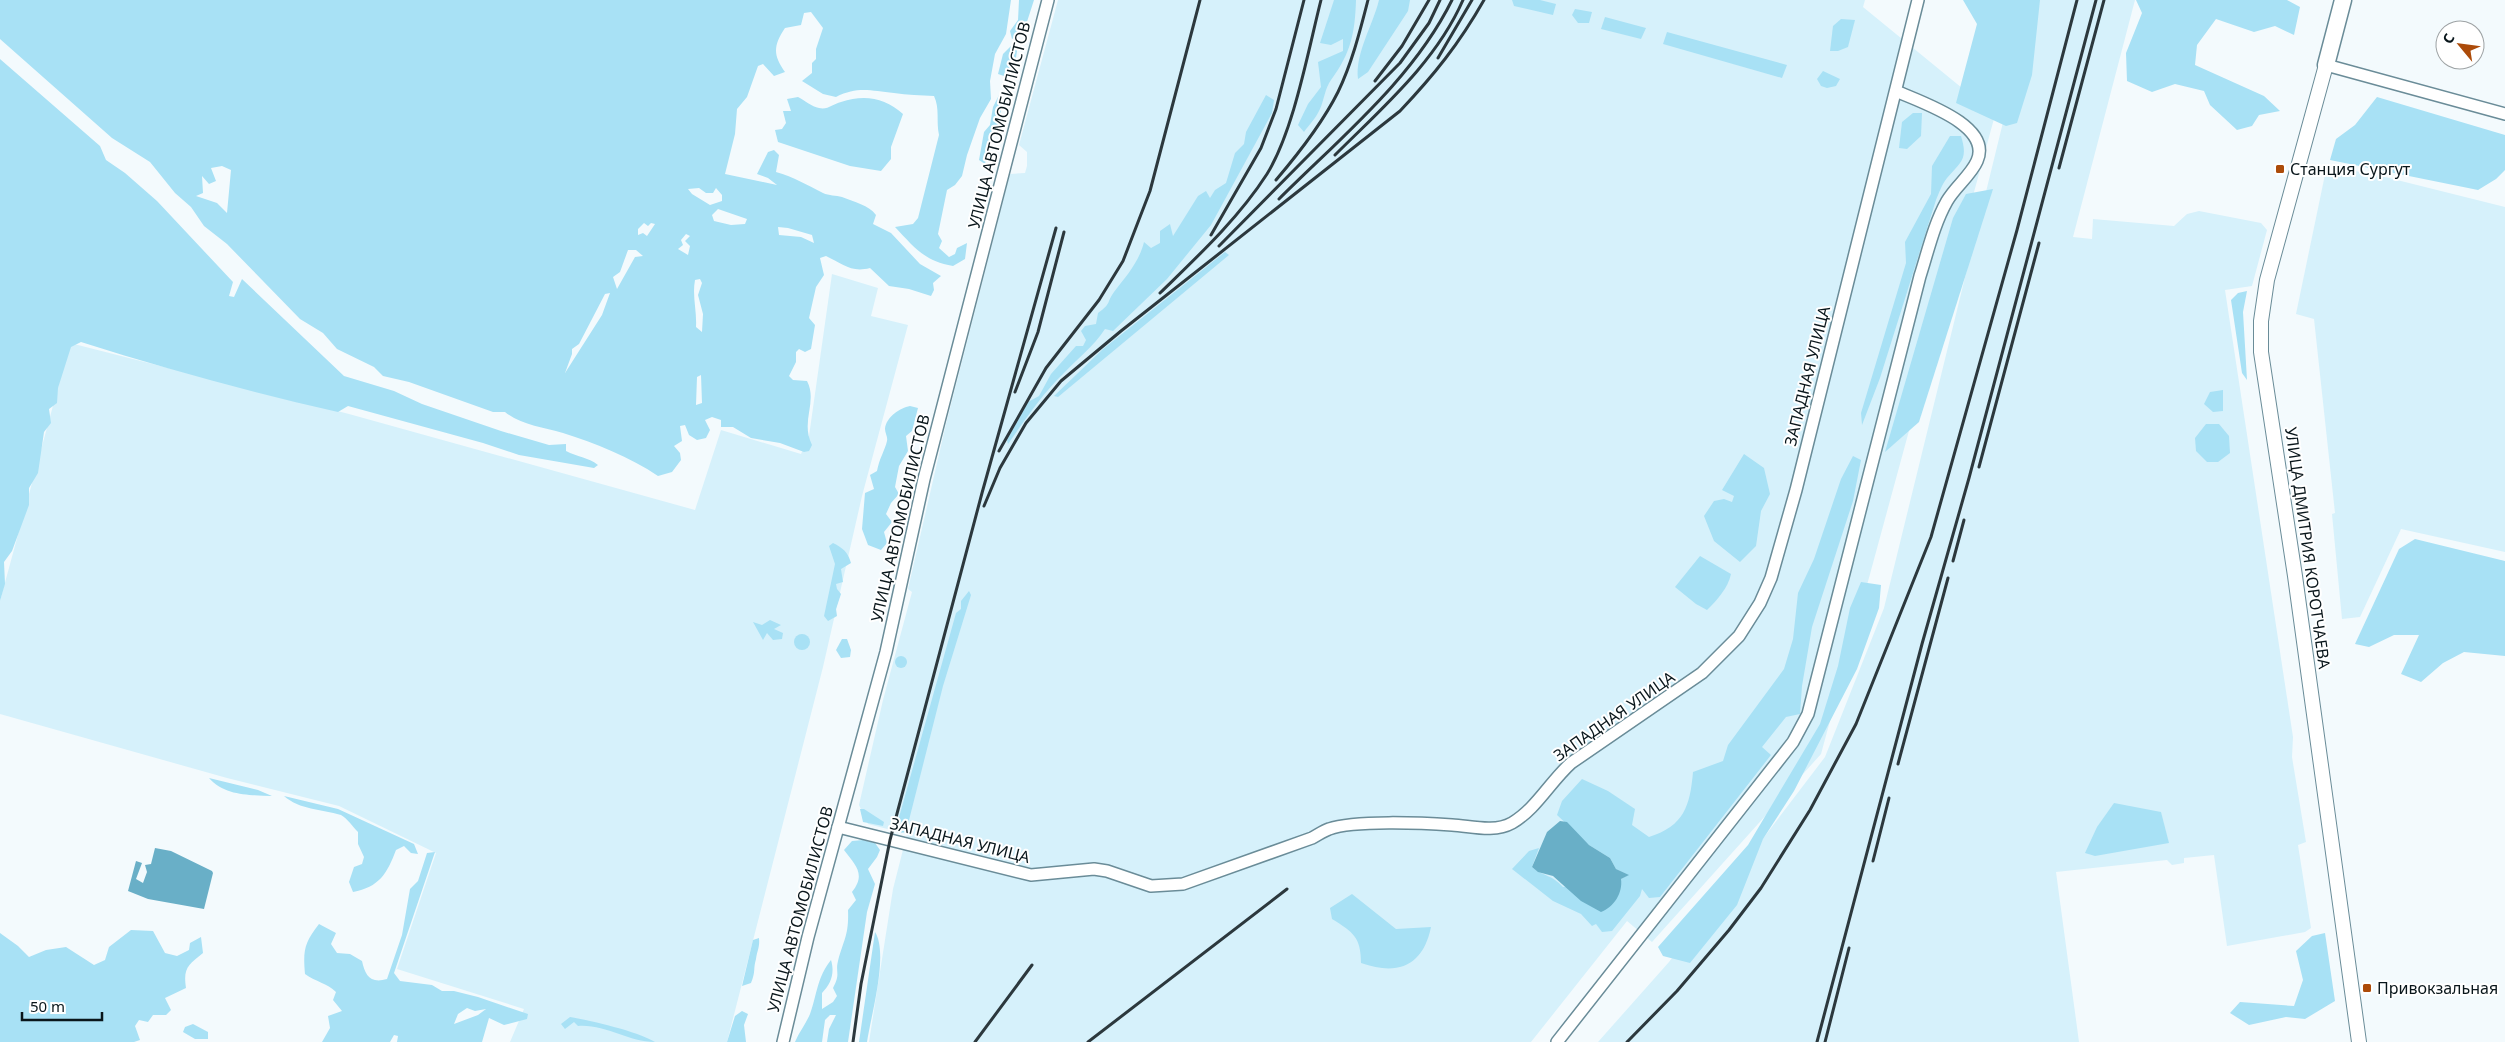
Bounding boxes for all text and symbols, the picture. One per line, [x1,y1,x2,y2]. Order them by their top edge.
street label: УЛИЦА АВТОМОБИЛИСТОВ [963,19,1035,231]
north arrow [2435,20,2485,70]
text: С [2438,30,2459,47]
place label: Станция Сургут [2290,158,2411,180]
marker: Станция Сургут [2274,163,2286,175]
street label: ЗАПАДНАЯ УЛИЦА [1779,303,1835,448]
street label: УЛИЦА АВТОМОБИЛИСТОВ [865,412,935,624]
street label: УЛИЦА ДМИТРИЯ КОРОТЧАЕВА [2280,426,2336,671]
street label: ЗАПАДНАЯ УЛИЦА [1549,665,1680,766]
street label: УЛИЦА АВТОМОБИЛИСТОВ [762,804,838,1014]
street label: ЗАПАДНАЯ УЛИЦА [888,812,1033,868]
place label: Привокзальная [2377,977,2498,999]
marker: Привокзальная [2361,982,2373,994]
scale bar [22,990,102,1022]
text: 50 m [30,996,65,1016]

